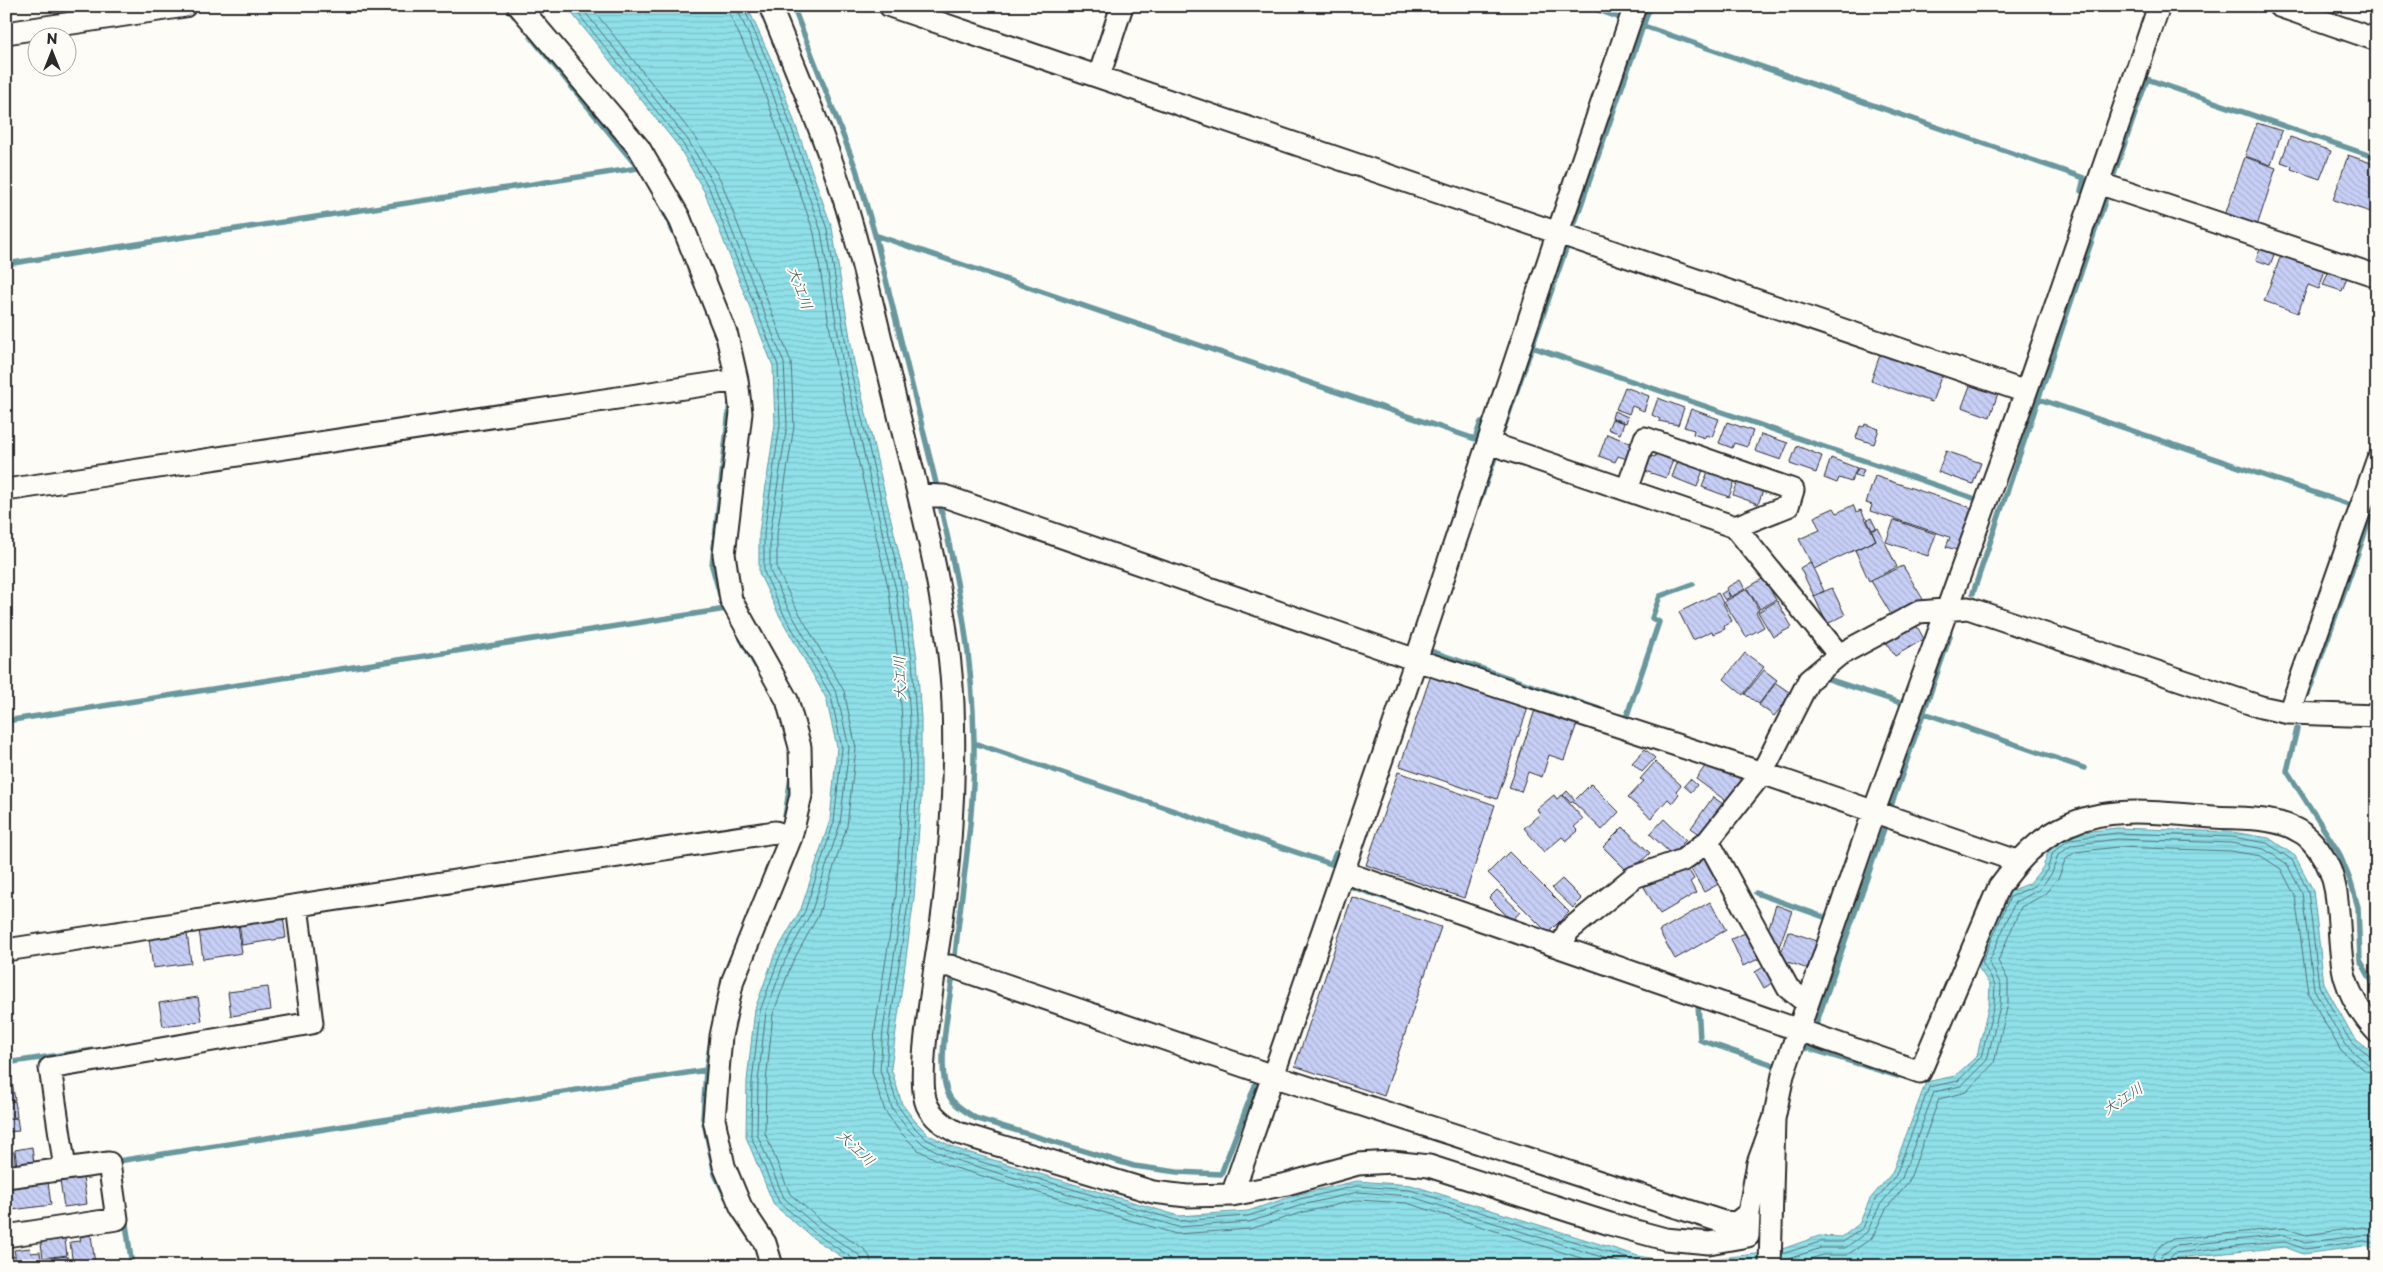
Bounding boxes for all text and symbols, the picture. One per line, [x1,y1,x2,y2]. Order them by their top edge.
north arrow [28,28,78,78]
text: N [46,28,58,49]
water label: 大江川 [783,262,820,313]
water label: 大江川 [887,655,910,701]
water label: 大江川 [2097,1076,2147,1120]
water label: 大江川 [833,1123,881,1171]

